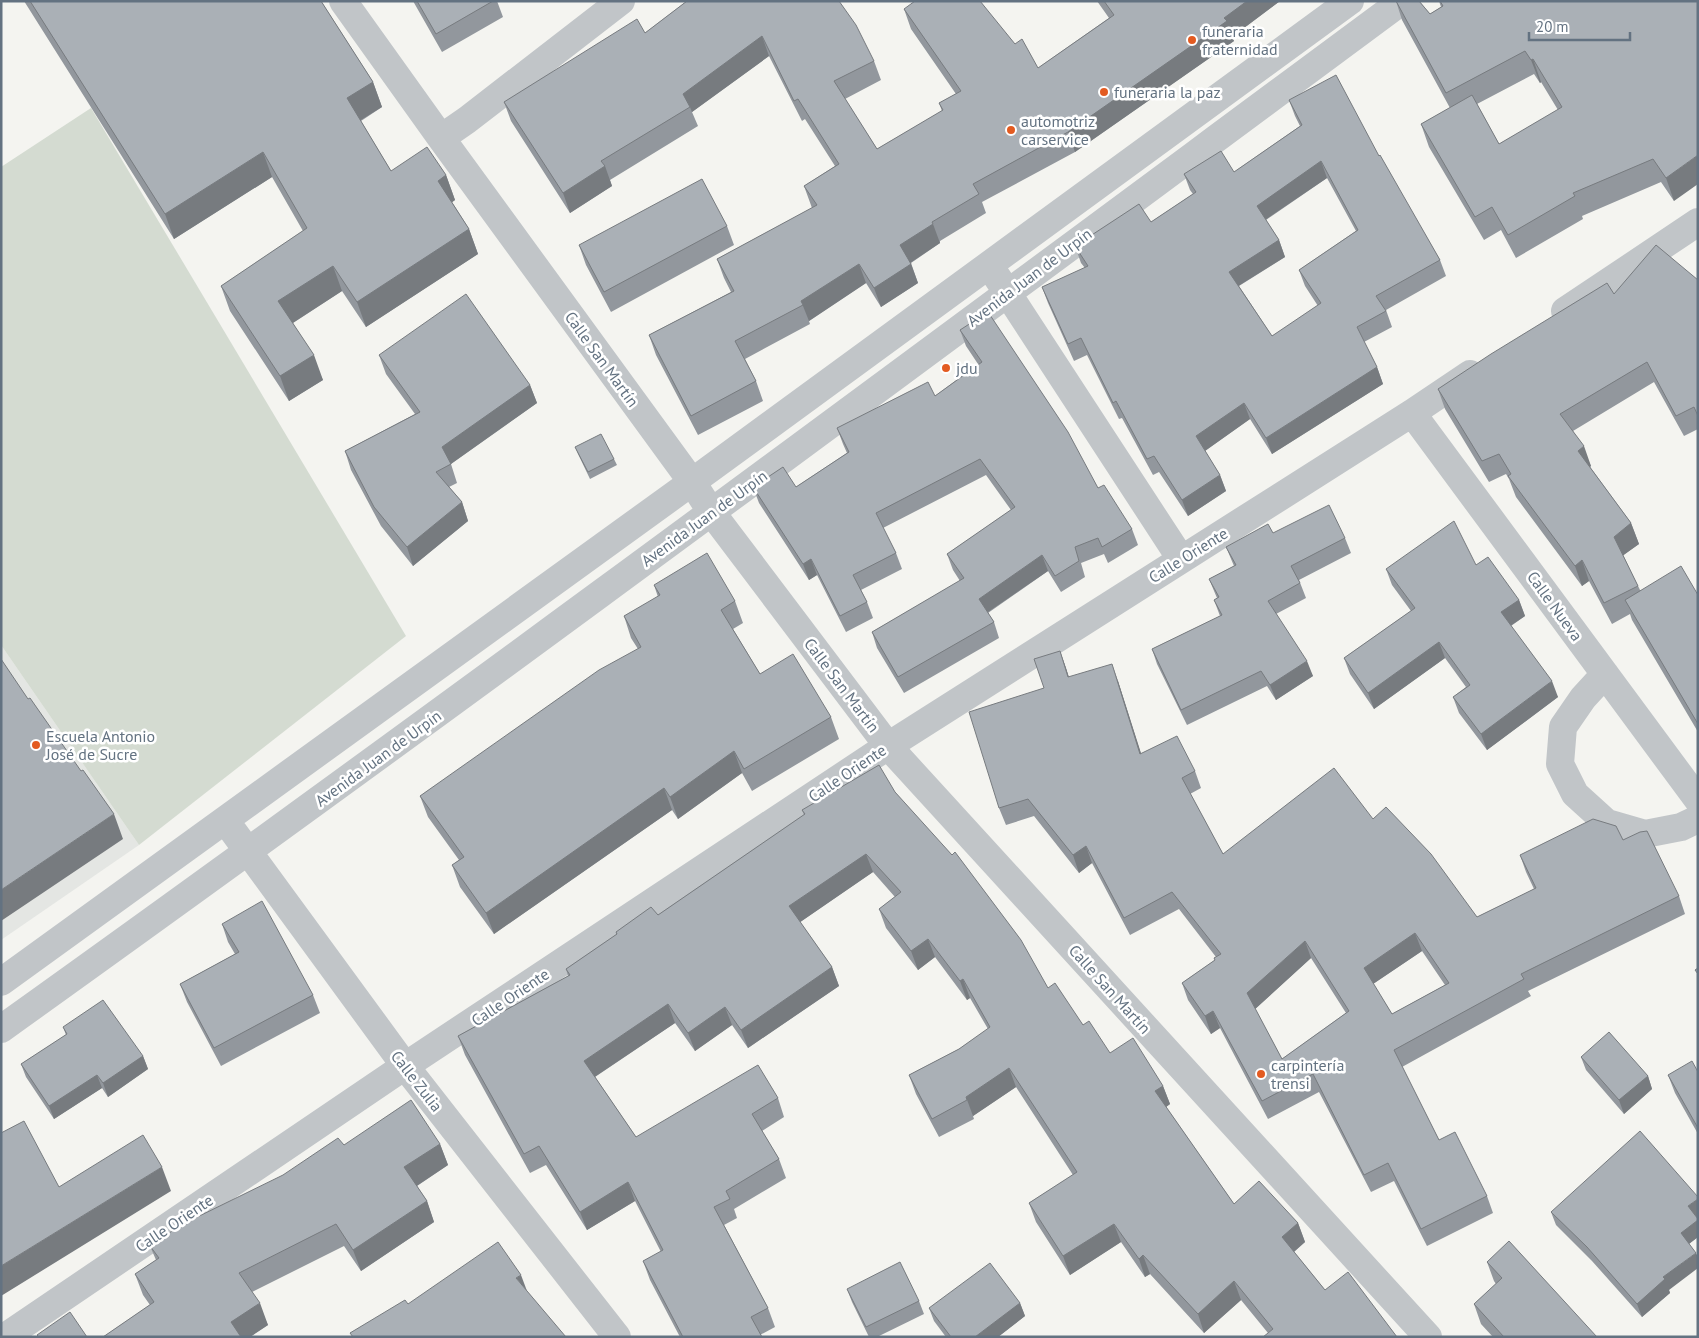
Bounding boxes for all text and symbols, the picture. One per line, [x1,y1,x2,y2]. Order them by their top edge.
scale bar [1529,10,1630,42]
text: 20 m [1536,17,1569,36]
place label: funeraria fraternidad [1202,21,1278,59]
marker: funeraria fraternidad [1186,34,1198,46]
place label: funeraria la paz [1114,82,1221,102]
marker: funeraria la paz [1098,86,1110,98]
place label: automotriz carservice [1021,111,1095,149]
marker: automotriz carservice [1005,124,1017,136]
street label: Avenida Juan de Urpín [963,224,1095,330]
street label: Calle San Martín [561,307,643,411]
place label: jdu [956,358,978,378]
marker: jdu [940,362,952,374]
street label: Avenida Juan de Urpín [637,465,771,571]
street label: Calle Oriente [1145,523,1231,587]
street label: Calle Nueva [1523,567,1587,645]
street label: Calle San Martín [800,634,884,736]
street label: Avenida Juan de Urpín [311,705,445,811]
place label: Escuela Antonio José de Sucre [45,726,155,764]
marker: Escuela Antonio José de Sucre [30,739,42,751]
street label: Calle Oriente [804,740,890,806]
street label: Calle San Martín [1065,940,1155,1038]
street label: Calle Oriente [467,964,553,1030]
street label: Calle Zulia [387,1046,447,1116]
place label: carpintería trensi [1271,1055,1344,1093]
marker: carpintería trensi [1255,1068,1267,1080]
street label: Calle Oriente [131,1190,217,1256]

